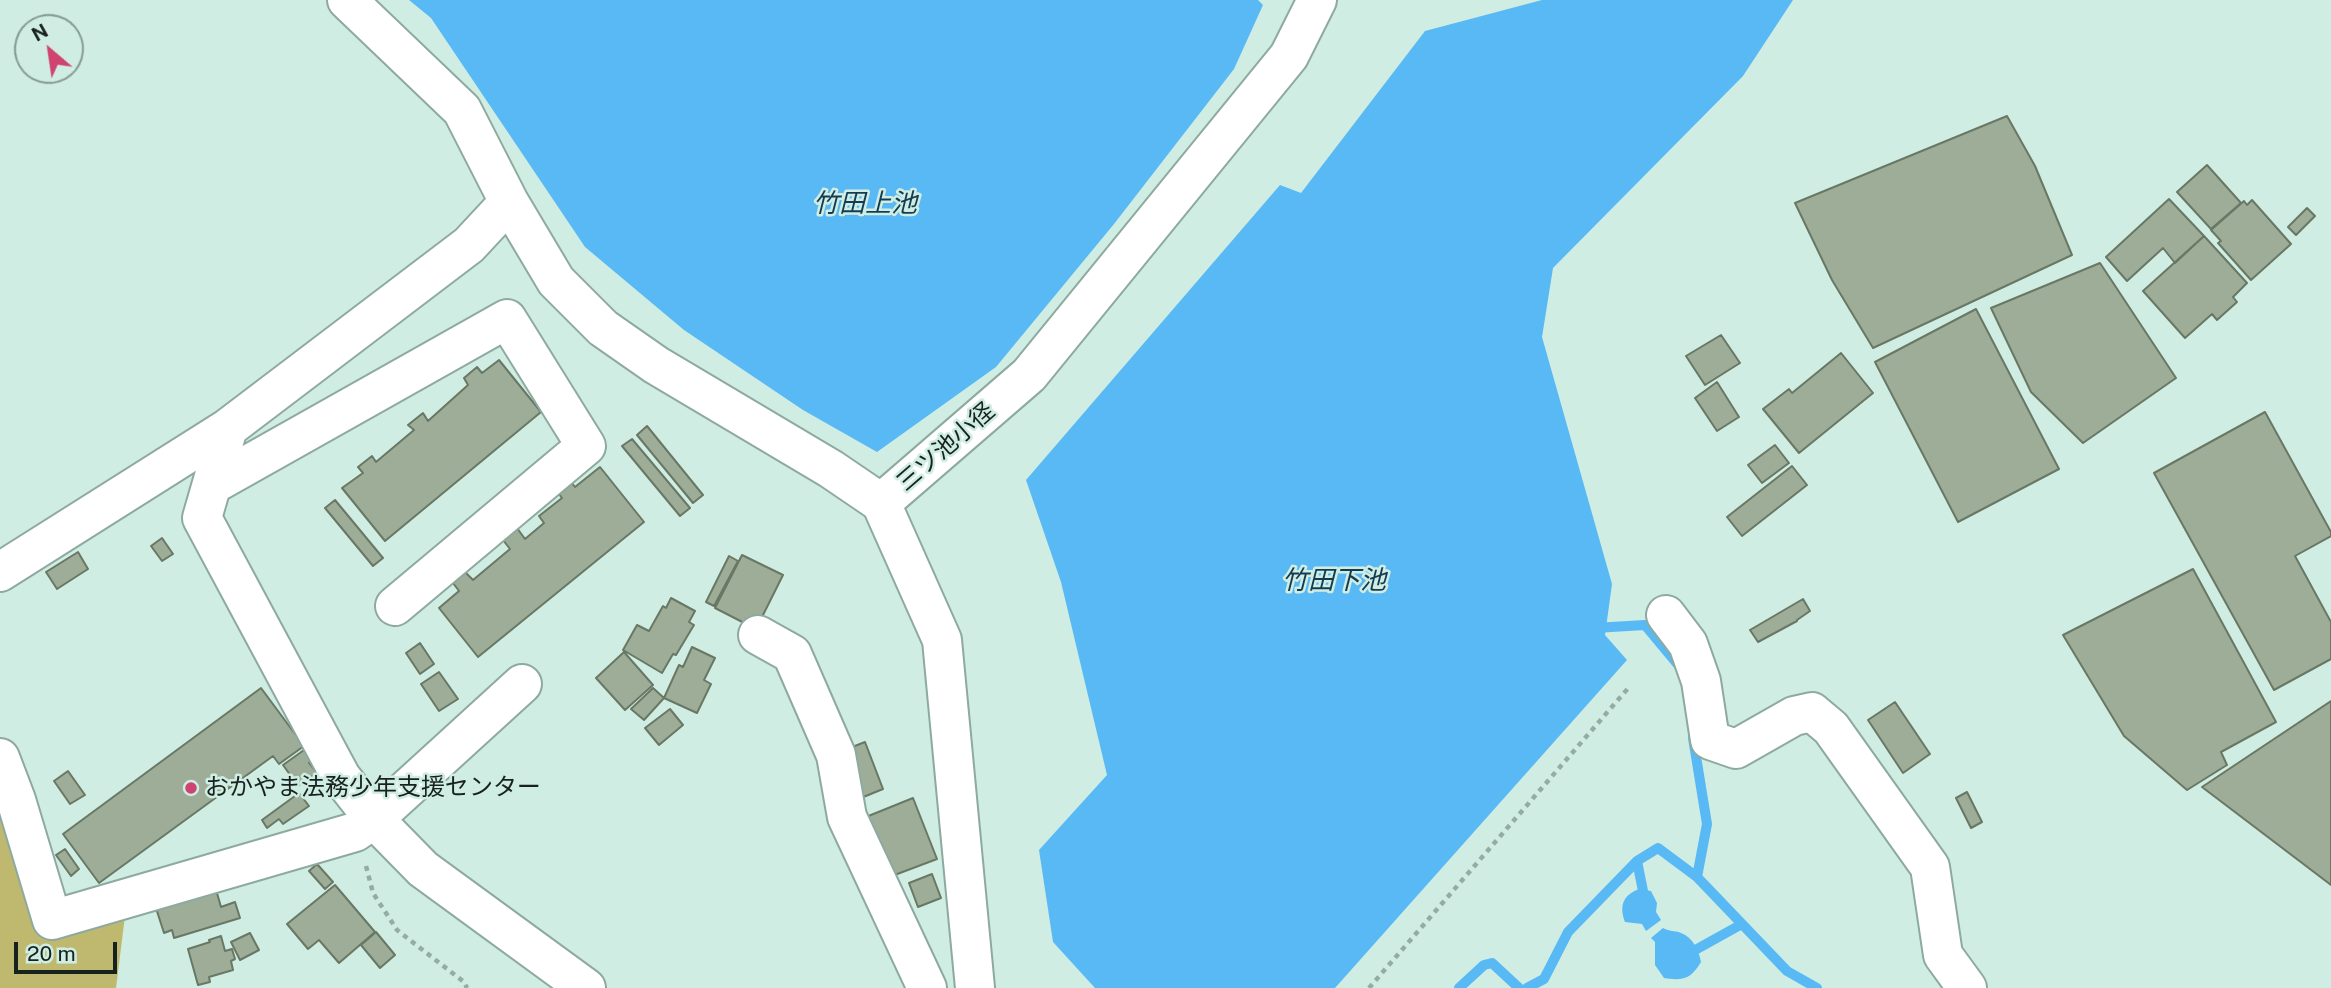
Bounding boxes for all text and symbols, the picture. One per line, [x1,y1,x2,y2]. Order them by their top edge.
north arrow [14,14,84,84]
text: N [28,19,52,46]
water label: 竹田上池 [813,188,917,220]
street label: 三ツ池小径 [891,397,1001,497]
water label: 竹田下池 [1282,565,1386,597]
place label: おかやま法務少年支援センター [205,774,541,802]
marker: おかやま法務少年支援センター [183,780,199,796]
scale bar [18,928,121,972]
text: 20 m [27,941,76,966]

